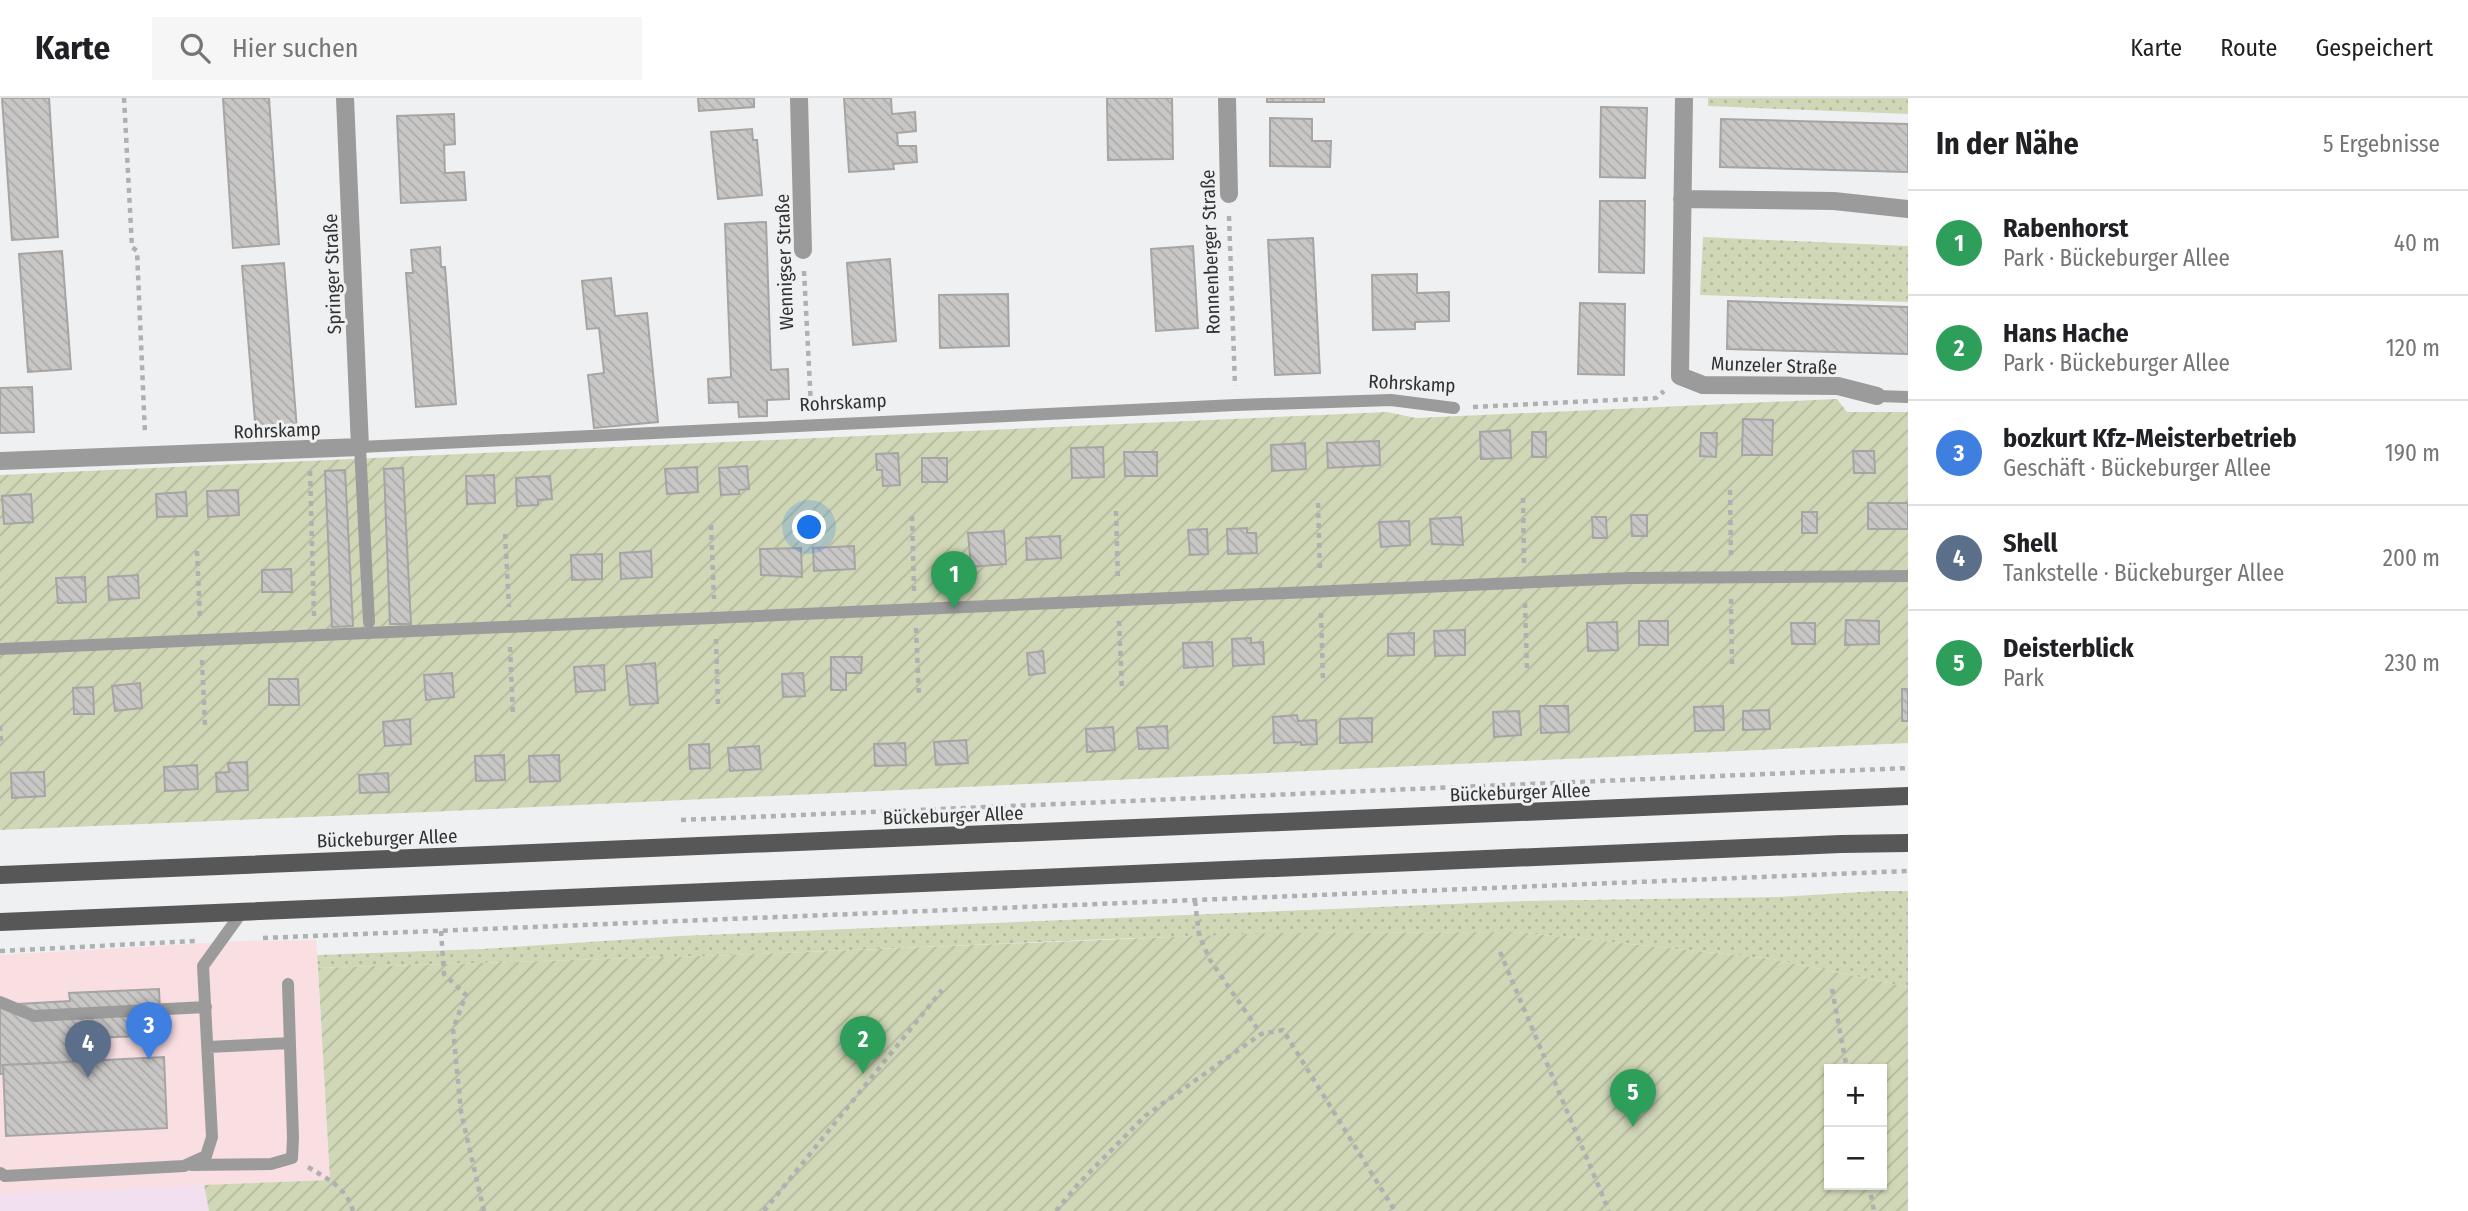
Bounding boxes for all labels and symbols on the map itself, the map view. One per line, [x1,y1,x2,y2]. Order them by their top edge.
street label: Ronnenberger Straße [1196,169,1225,335]
street label: Wennigser Straße [771,194,798,330]
street label: Springer Straße [319,213,346,335]
street label: Munzeler Straße [1711,352,1837,379]
street label: Rohrskamp [1368,370,1456,397]
street label: Rohrskamp [799,389,887,416]
street label: Rohrskamp [233,417,321,444]
your location [792,510,826,544]
pin: 1 [931,551,977,609]
street label: Bückeburger Allee [1449,779,1591,806]
street label: Bückeburger Allee [882,802,1024,829]
street label: Bückeburger Allee [316,825,458,852]
pin: 3 [126,1002,172,1060]
pin: 2 [840,1016,886,1074]
pin: 4 [65,1020,111,1078]
pin: 5 [1610,1069,1656,1127]

